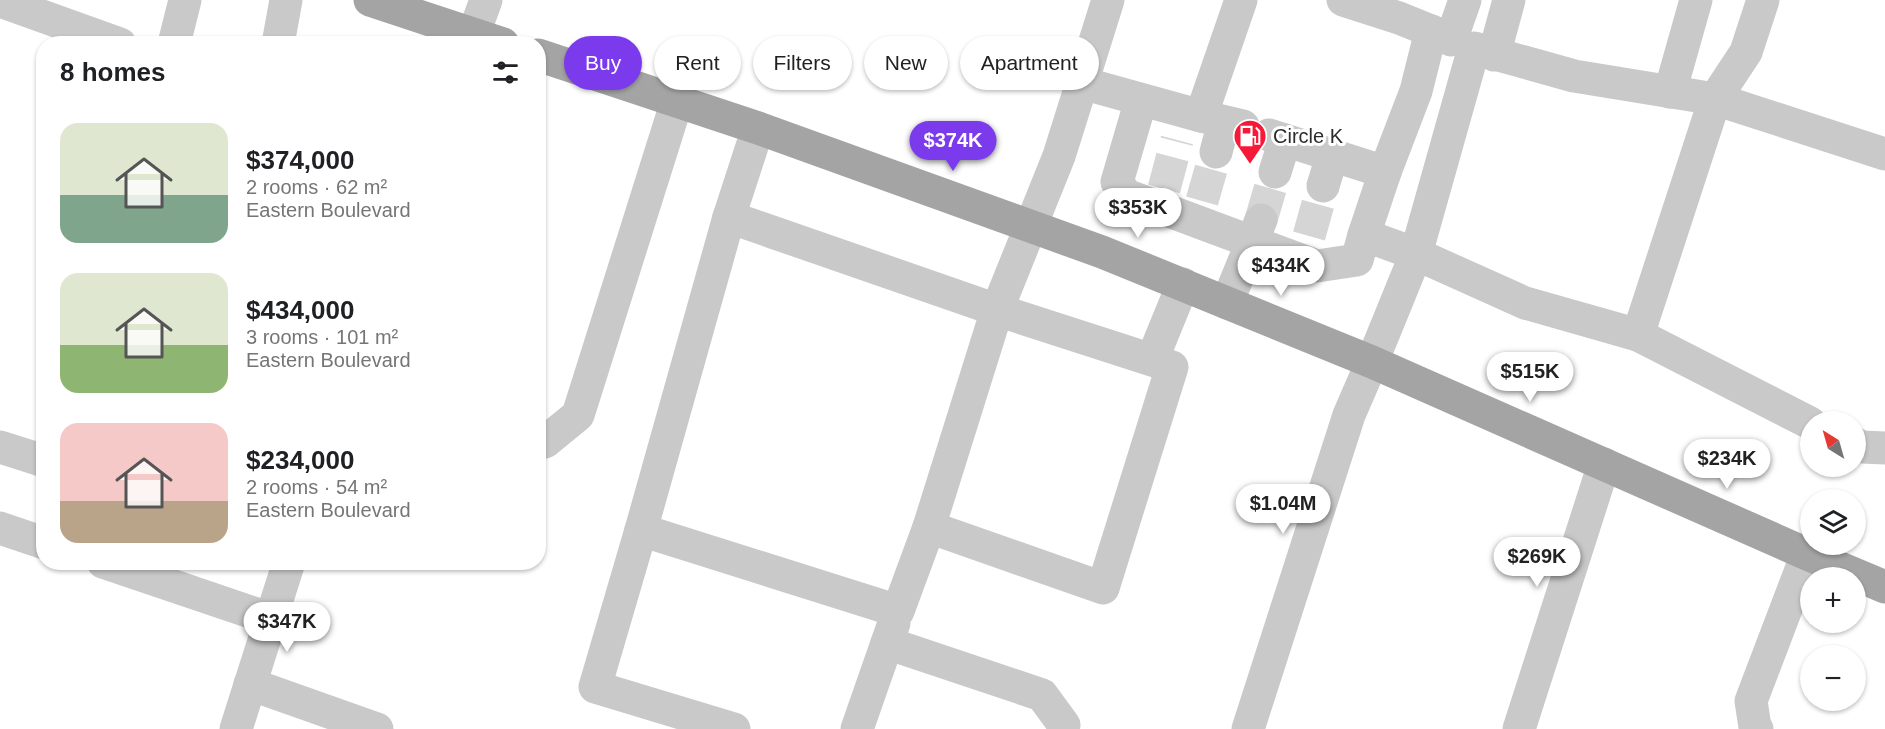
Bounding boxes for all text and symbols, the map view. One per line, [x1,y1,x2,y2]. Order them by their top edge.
chip: Buy [564,36,642,90]
chip: Rent [654,36,741,90]
chip: Filters [753,36,852,90]
chip: New [864,36,948,90]
chip: Apartment [960,36,1099,90]
icon: filters [489,56,522,89]
text: 8 homes [60,57,166,87]
fuel station icon: Circle K [1232,118,1268,165]
pin: $374K [911,121,995,172]
place label: Circle K [1273,125,1344,147]
text: $374K [924,129,982,151]
text: $374,000 [246,145,354,175]
icon: home [108,147,180,219]
text: 2 rooms · 62 m² [246,176,387,198]
pin: $353K [1096,188,1180,239]
text: $353K [1109,196,1167,218]
text: Eastern Boulevard [246,199,411,221]
pin: $434K [1239,246,1323,297]
text: $434K [1252,254,1310,276]
text: $434,000 [246,295,354,325]
icon: home [108,297,180,369]
text: 3 rooms · 101 m² [246,326,398,348]
text: Eastern Boulevard [246,349,411,371]
pin: $515K [1488,352,1572,403]
text: $515K [1501,360,1559,382]
north arrow [1800,411,1866,477]
map controls [1800,411,1866,711]
pin: $234K [1685,439,1769,490]
text: $234,000 [246,445,354,475]
icon: home [108,447,180,519]
text: $234K [1698,447,1756,469]
text: 2 rooms · 54 m² [246,476,387,498]
pin: $1.04M [1234,484,1332,535]
button: layers [1800,489,1866,555]
text: $1.04M [1250,492,1316,514]
text: Eastern Boulevard [246,499,411,521]
pin: $269K [1495,537,1579,588]
text: $269K [1508,545,1566,567]
button: + [1800,567,1866,633]
pin: $347K [245,602,329,653]
text: $347K [258,610,316,632]
button: − [1800,645,1866,711]

